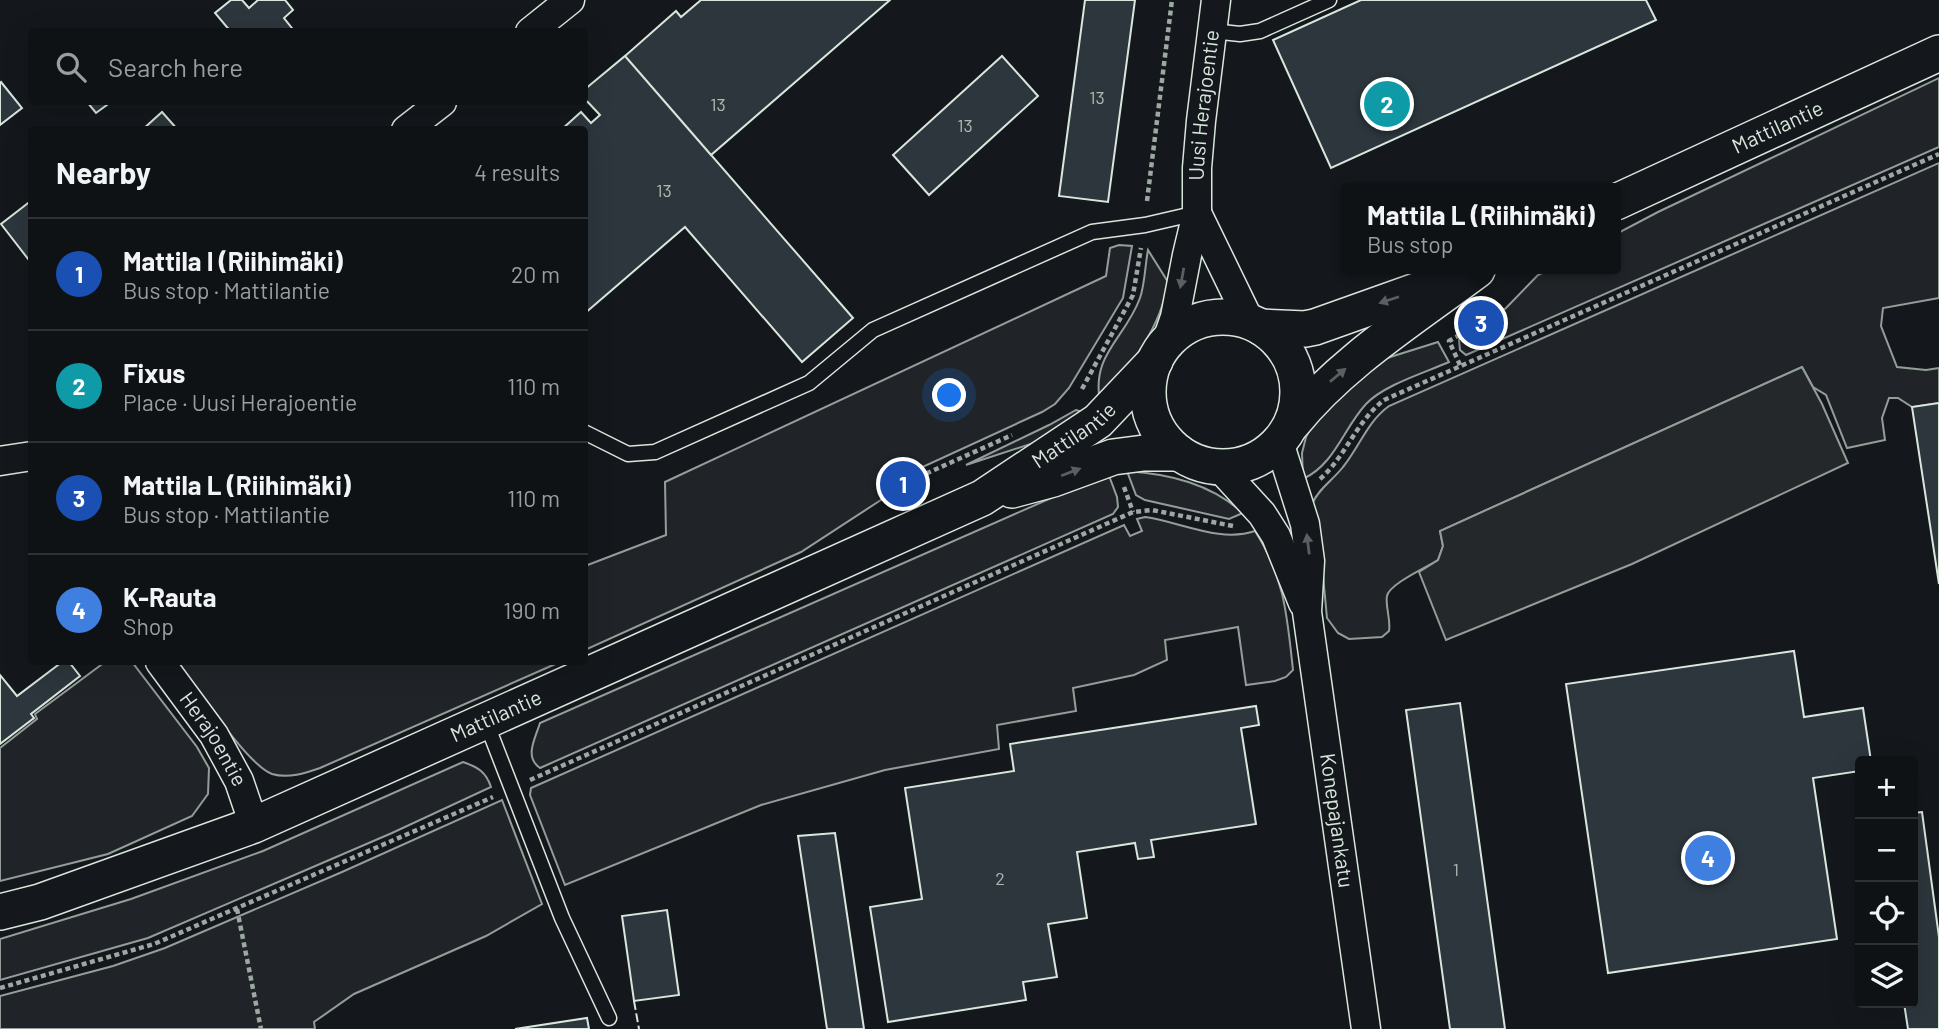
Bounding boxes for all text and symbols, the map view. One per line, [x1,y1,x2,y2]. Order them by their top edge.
search box [28,28,588,105]
street label: Uusi Herajoentie [1183,28,1223,180]
icon: search [52,48,90,86]
text: Search here [108,51,243,82]
pin: 2 [1364,78,1410,130]
house number: 13 [1089,86,1105,108]
house number: 13 [710,93,726,115]
street label: Mattilantie [1728,94,1826,158]
house number: 13 [957,114,973,136]
text: Nearby [56,154,151,190]
text: 4 results [474,158,560,186]
house number: 13 [656,179,672,201]
popup [1341,183,1621,274]
text: Mattila L (Riihimäki) [1367,199,1595,230]
text: Bus stop [1367,230,1453,258]
text: Mattila I (Riihimäki) [123,245,343,276]
text: 1 [75,260,83,288]
text: 20 m [511,260,560,288]
one-way arrow [1176,267,1187,289]
text: Bus stop · Mattilantie [123,276,330,304]
one-way arrow [1378,295,1399,306]
pin: 3 [1458,297,1504,349]
text: Fixus [123,357,185,388]
one-way arrow [1329,367,1347,382]
text: 2 [73,372,85,400]
text: 110 m [507,372,560,400]
your location [932,378,966,412]
text: Place · Uusi Herajoentie [123,388,357,416]
street label: Mattilantie [1026,396,1120,473]
pin: 1 [880,458,926,510]
one-way arrow [1060,467,1081,478]
text: Mattila L (Riihimäki) [123,469,351,500]
text: 3 [73,484,85,512]
text: 110 m [507,484,560,512]
text: Bus stop · Mattilantie [123,500,330,528]
one-way arrow [1302,533,1313,555]
text: K-Rauta [123,581,216,612]
text: 4 [72,596,86,624]
text: 190 m [503,596,560,624]
text: Shop [123,612,174,640]
street label: Mattilantie [446,684,545,746]
street label: Herajoentie [175,686,253,790]
street label: Konepajankatu [1316,751,1360,889]
map controls [1855,756,1918,1008]
button: + [1855,756,1918,819]
button: − [1855,819,1918,882]
pin: 4 [1685,832,1731,884]
house number: 1 [1453,858,1459,880]
house number: 2 [995,867,1005,889]
button: locate [1855,882,1918,945]
button: layers [1855,945,1918,1008]

